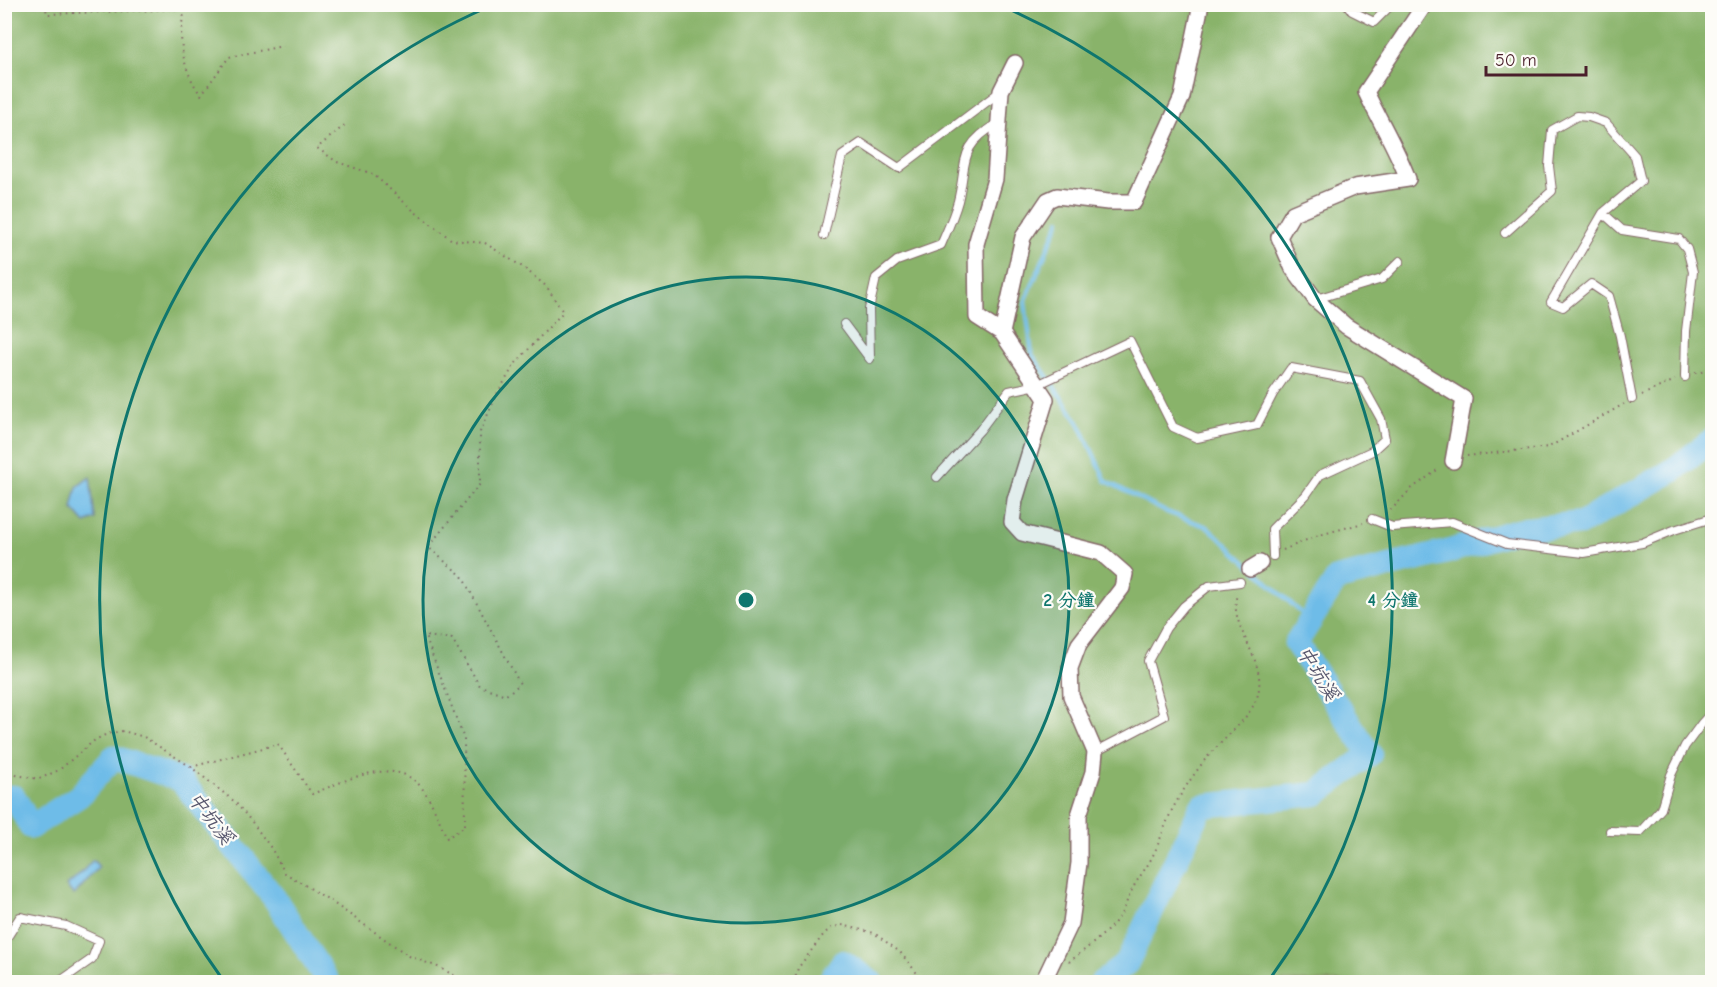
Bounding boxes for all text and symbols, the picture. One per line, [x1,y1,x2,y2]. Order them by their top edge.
scale bar [1486,39,1586,77]
text: 50 m [1495,50,1537,71]
centre of rings [736,590,756,610]
text: 2 分鐘 [1043,590,1095,611]
text: 4 分鐘 [1368,590,1418,611]
water label: 中坑溪 [1292,641,1344,705]
water label: 中坑溪 [183,787,239,850]

